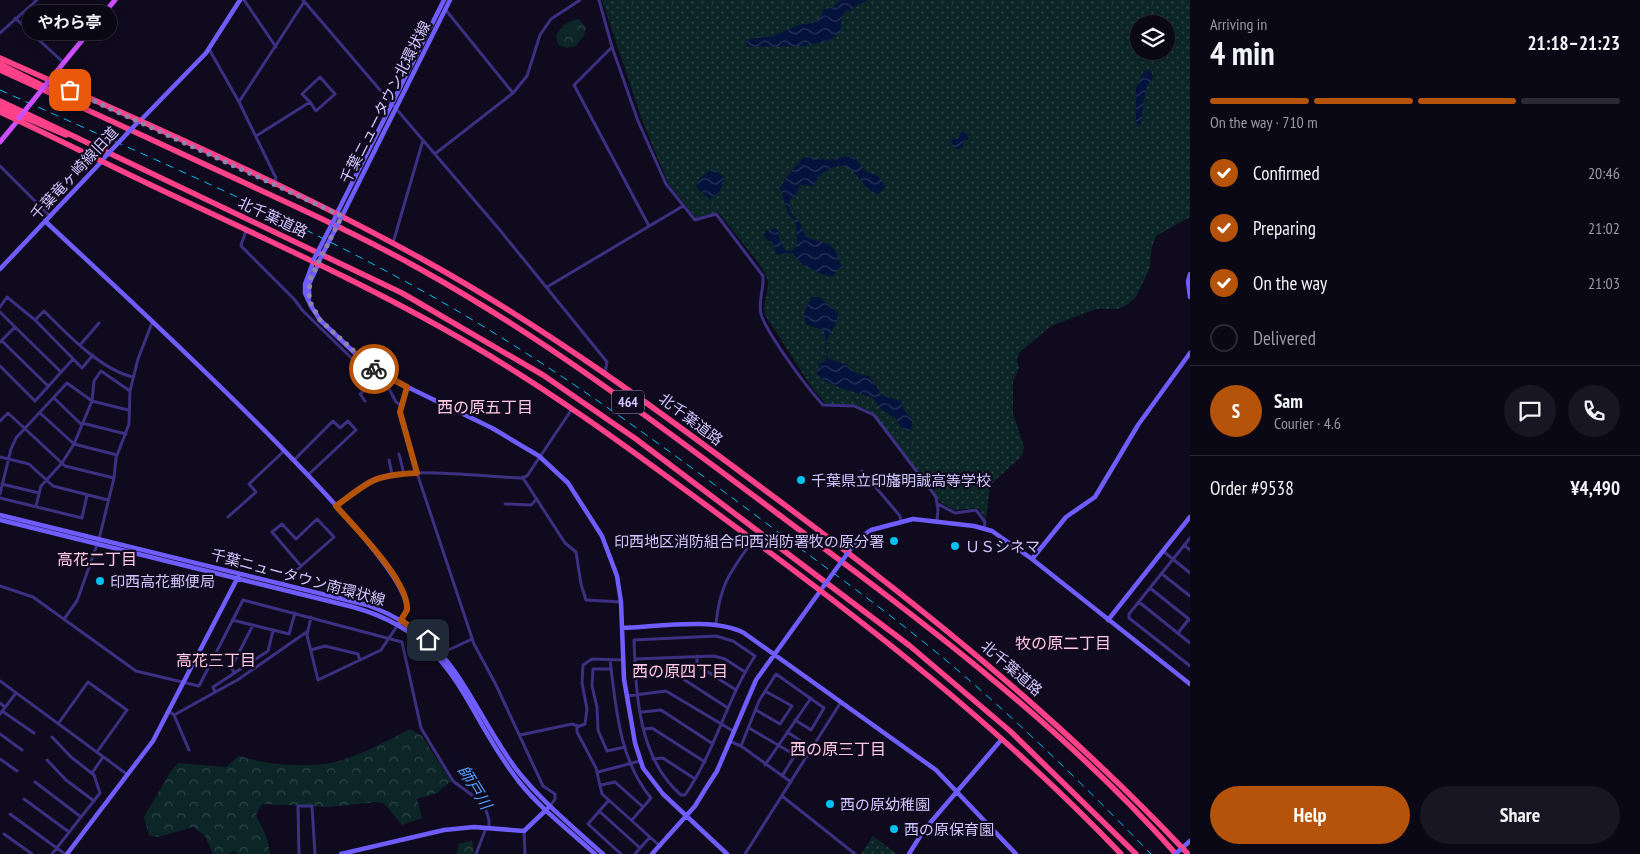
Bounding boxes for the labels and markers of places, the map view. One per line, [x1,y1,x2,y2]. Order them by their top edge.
callout: やわら亭 [22,5,118,40]
pin [49,69,91,111]
place label: 千葉県立印旛明誠高等学校 [811,471,991,490]
marker: 千葉県立印旛明誠高等学校 [795,474,807,486]
place label: 印西地区消防組合印西消防署牧の原分署 [614,532,884,551]
marker: 印西地区消防組合印西消防署牧の原分署 [888,535,900,547]
place label: ＵＳシネマ [965,537,1040,556]
marker: ＵＳシネマ [949,540,961,552]
place label: 印西高花郵便局 [110,572,215,591]
marker: 印西高花郵便局 [94,575,106,587]
pin [407,619,449,661]
place label: 西の原幼稚園 [840,795,930,814]
marker: 西の原幼稚園 [824,798,836,810]
place label: 西の原保育園 [904,820,994,839]
marker: 西の原保育園 [888,823,900,835]

